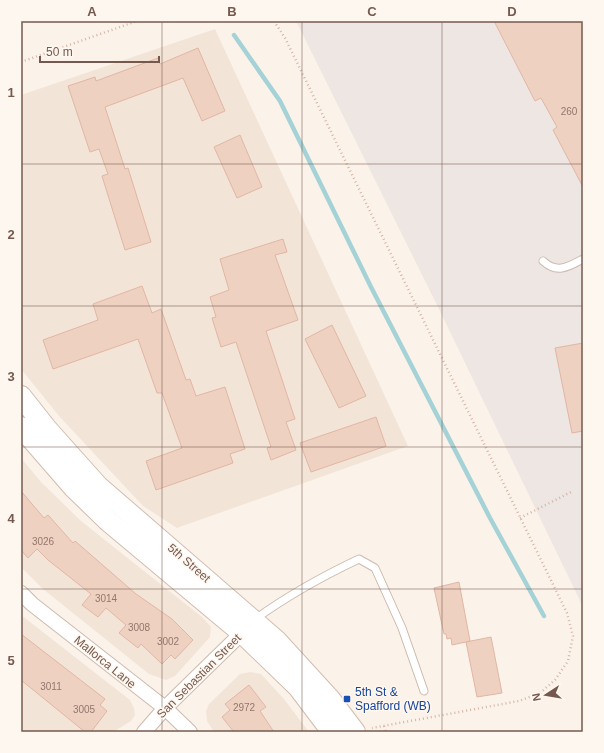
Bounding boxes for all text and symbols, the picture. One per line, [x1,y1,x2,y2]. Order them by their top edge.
text: A [87,4,97,19]
text: B [227,4,237,19]
text: C [367,4,377,19]
text: D [507,4,517,19]
scale bar [40,38,159,64]
text: 50 m [46,45,73,59]
text: 1 [7,85,15,100]
house number: 260 [561,106,578,117]
text: 2 [7,227,15,242]
text: 3 [7,369,15,384]
text: 4 [7,511,15,526]
house number: 3026 [32,536,55,547]
street label: 5th Street [165,541,214,586]
house number: 3014 [95,593,118,604]
house number: 3008 [128,622,151,633]
street label: San Sebastian Street [154,630,245,721]
street label: Mallorca Lane [71,633,139,691]
house number: 3002 [157,636,180,647]
text: 5 [7,653,15,668]
north arrow [526,675,566,715]
house number: 3011 [40,681,62,692]
place label: 5th St & Spafford (WB) [355,685,431,713]
text: N [530,692,543,702]
marker: 5th St & Spafford (WB) [342,694,352,704]
house number: 2972 [233,702,256,713]
house number: 3005 [73,704,96,715]

